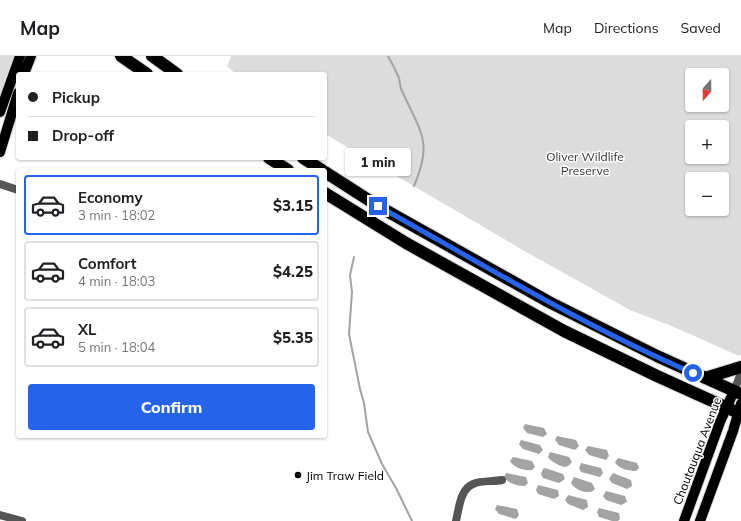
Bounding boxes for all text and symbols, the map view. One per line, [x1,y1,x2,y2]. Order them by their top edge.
text: Map [20,16,60,40]
text: Map [543,19,572,37]
text: Directions [594,19,659,37]
text: Saved [681,19,721,37]
north arrow [685,68,729,112]
map controls [685,68,729,216]
text: Pickup [52,88,100,107]
button: + [685,120,729,164]
text: Drop-off [52,126,114,145]
callout: 1 min [345,148,411,176]
park label: Oliver Wildlife Preserve [546,149,624,178]
text: 1 min [361,154,395,170]
button: − [685,172,729,216]
icon: car [30,187,66,223]
text: Economy [78,188,143,207]
text: $3.15 [273,196,313,215]
route end [369,197,387,215]
text: 3 min · 18:02 [78,207,155,223]
icon: car [30,253,66,289]
text: Comfort [78,254,136,273]
text: $4.25 [273,262,313,281]
text: 4 min · 18:03 [78,273,155,289]
icon: car [30,319,66,355]
text: XL [78,320,96,339]
text: $5.35 [273,328,313,347]
text: 5 min · 18:04 [78,339,155,355]
route start [684,364,702,382]
button: Confirm [28,384,315,430]
street label: Chautauqua Avenue [670,395,724,507]
place label: Jim Traw Field [306,468,384,483]
marker: Jim Traw Field [293,470,303,480]

